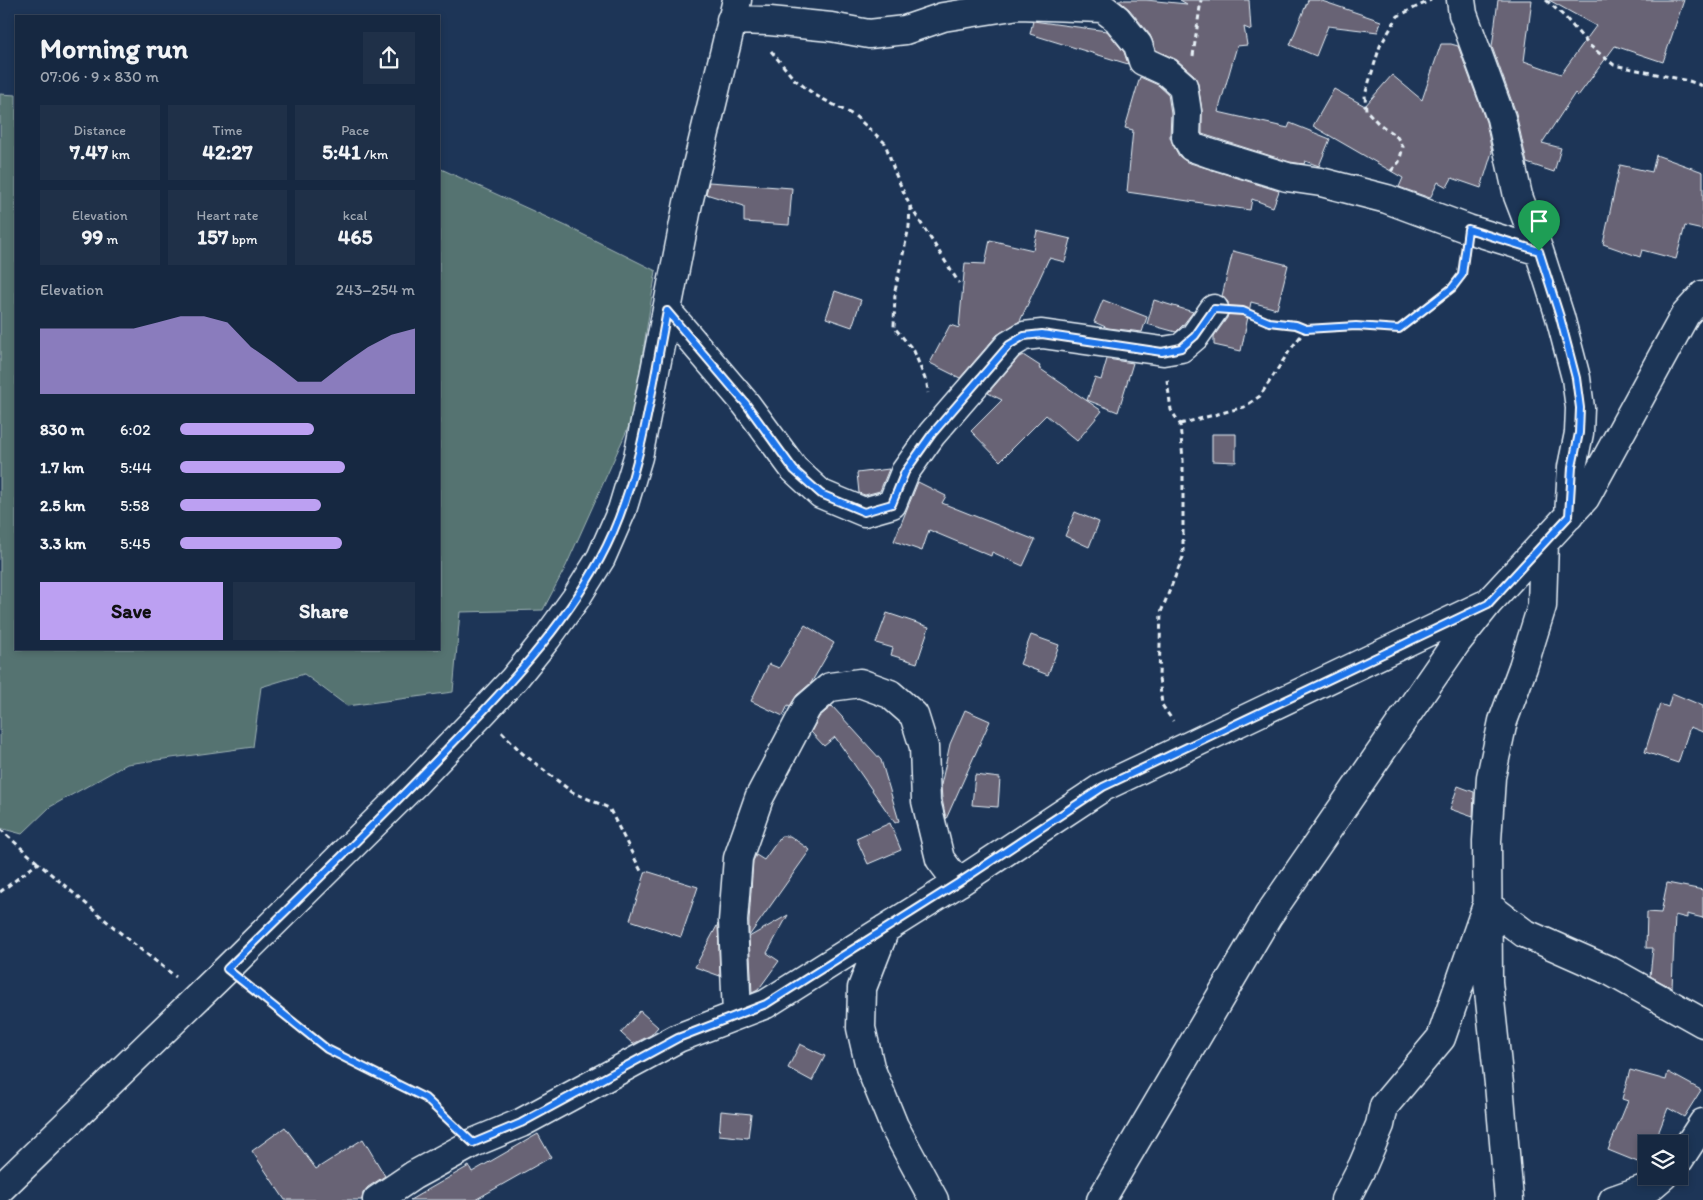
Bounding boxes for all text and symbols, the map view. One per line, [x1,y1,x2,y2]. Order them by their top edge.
text: Morning run [40,31,188,65]
button: share [363,32,415,84]
text: 07:06 · 9 × 830 m [40,67,159,86]
text: Distance [74,122,126,139]
text: Time [213,122,242,139]
text: Pace [341,122,369,139]
text: 7.47 [70,139,108,164]
text: 42:27 [202,139,253,164]
text: 5:41 [322,139,361,164]
text: km [108,146,130,163]
text: /km [361,146,388,163]
pin [1518,200,1560,251]
text: Elevation [72,207,128,224]
text: Heart rate [197,207,258,224]
text: kcal [343,207,368,224]
icon: arrive [1525,207,1553,235]
text: 99 [81,224,103,249]
text: 157 [197,224,229,249]
text: 465 [338,224,373,249]
text: m [103,231,118,248]
text: bpm [229,231,258,248]
text: Elevation [40,280,104,299]
text: 243–254 m [336,280,415,299]
text: 830 m [40,420,84,439]
text: 6:02 [120,420,151,439]
text: 1.7 km [40,458,84,477]
text: 5:44 [120,458,152,477]
text: 2.5 km [40,496,86,515]
text: 5:58 [120,496,150,515]
text: 3.3 km [40,534,86,553]
text: 5:45 [120,534,150,553]
button: Save [40,582,223,640]
button: Share [233,582,415,640]
map controls [1638,1135,1688,1185]
button: layers [1638,1135,1688,1185]

